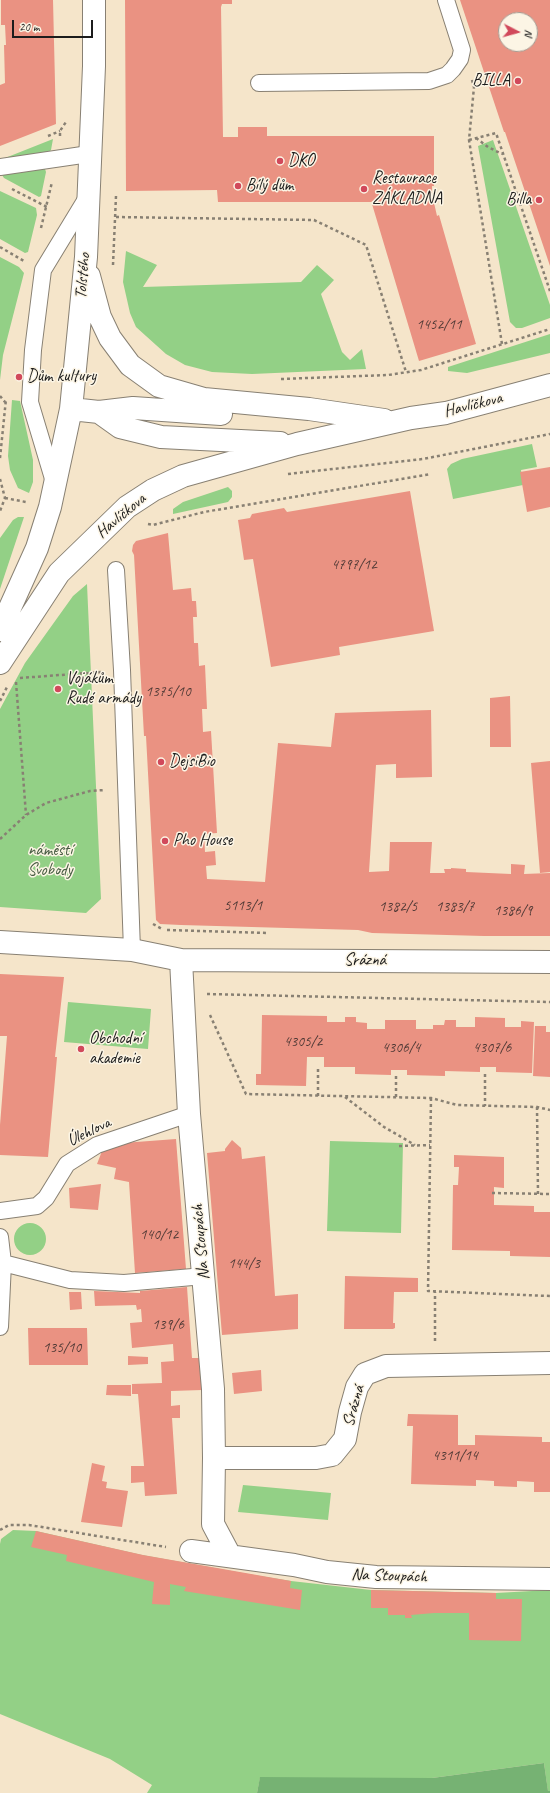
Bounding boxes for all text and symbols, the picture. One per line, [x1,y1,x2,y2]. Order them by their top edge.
scale bar [14,12,95,38]
north arrow [498,12,538,52]
text: 20 m [19,19,39,35]
text: N [522,29,536,37]
place label: BILLA [472,71,510,91]
marker: BILLA [513,76,523,86]
place label: DKO [288,151,314,171]
marker: DKO [275,156,285,166]
place label: Restaurace ZÁKLADNA [372,169,442,209]
place label: Bílý dům [246,176,293,196]
marker: Bílý dům [233,181,243,191]
marker: Restaurace ZÁKLADNA [359,184,369,194]
place label: Billa [506,190,531,210]
marker: Billa [534,195,544,205]
street label: Tolstého [71,252,95,300]
house number: 1452/11 [416,316,462,334]
place label: Dům kultury [27,367,96,387]
marker: Dům kultury [14,372,24,382]
street label: Havlíčkova [442,388,504,422]
street label: Havlíčkova [92,489,150,543]
house number: 4797/12 [331,556,377,574]
place label: Vojákům Rudé armády [66,669,141,709]
house number: 1375/10 [145,683,191,701]
marker: Vojákům Rudé armády [53,684,63,694]
place label: DejsiBio [169,752,215,772]
marker: DejsiBio [156,757,166,767]
place label: Pho House [173,831,232,851]
marker: Pho House [160,836,170,846]
park label: náměstí Svobody [28,841,72,881]
house number: 5113/1 [224,897,262,915]
house number: 1382/5 [379,898,417,916]
house number: 1383/7 [436,898,474,916]
house number: 1386/9 [494,902,532,920]
street label: Srázná [344,951,386,971]
place label: Obchodní akademie [89,1029,142,1069]
house number: 4305/2 [284,1033,322,1051]
house number: 4306/4 [382,1039,420,1057]
house number: 4307/6 [473,1039,511,1057]
marker: Obchodní akademie [76,1044,86,1054]
street label: Úlehlova [64,1113,114,1151]
street label: Na Stoupách [188,1203,214,1281]
house number: 140/12 [140,1226,178,1244]
house number: 144/3 [228,1255,260,1273]
house number: 139/6 [152,1316,184,1334]
house number: 135/10 [43,1339,81,1357]
street label: Srázná [338,1383,370,1429]
house number: 4311/14 [432,1447,478,1465]
street label: Na Stoupách [351,1564,427,1588]

